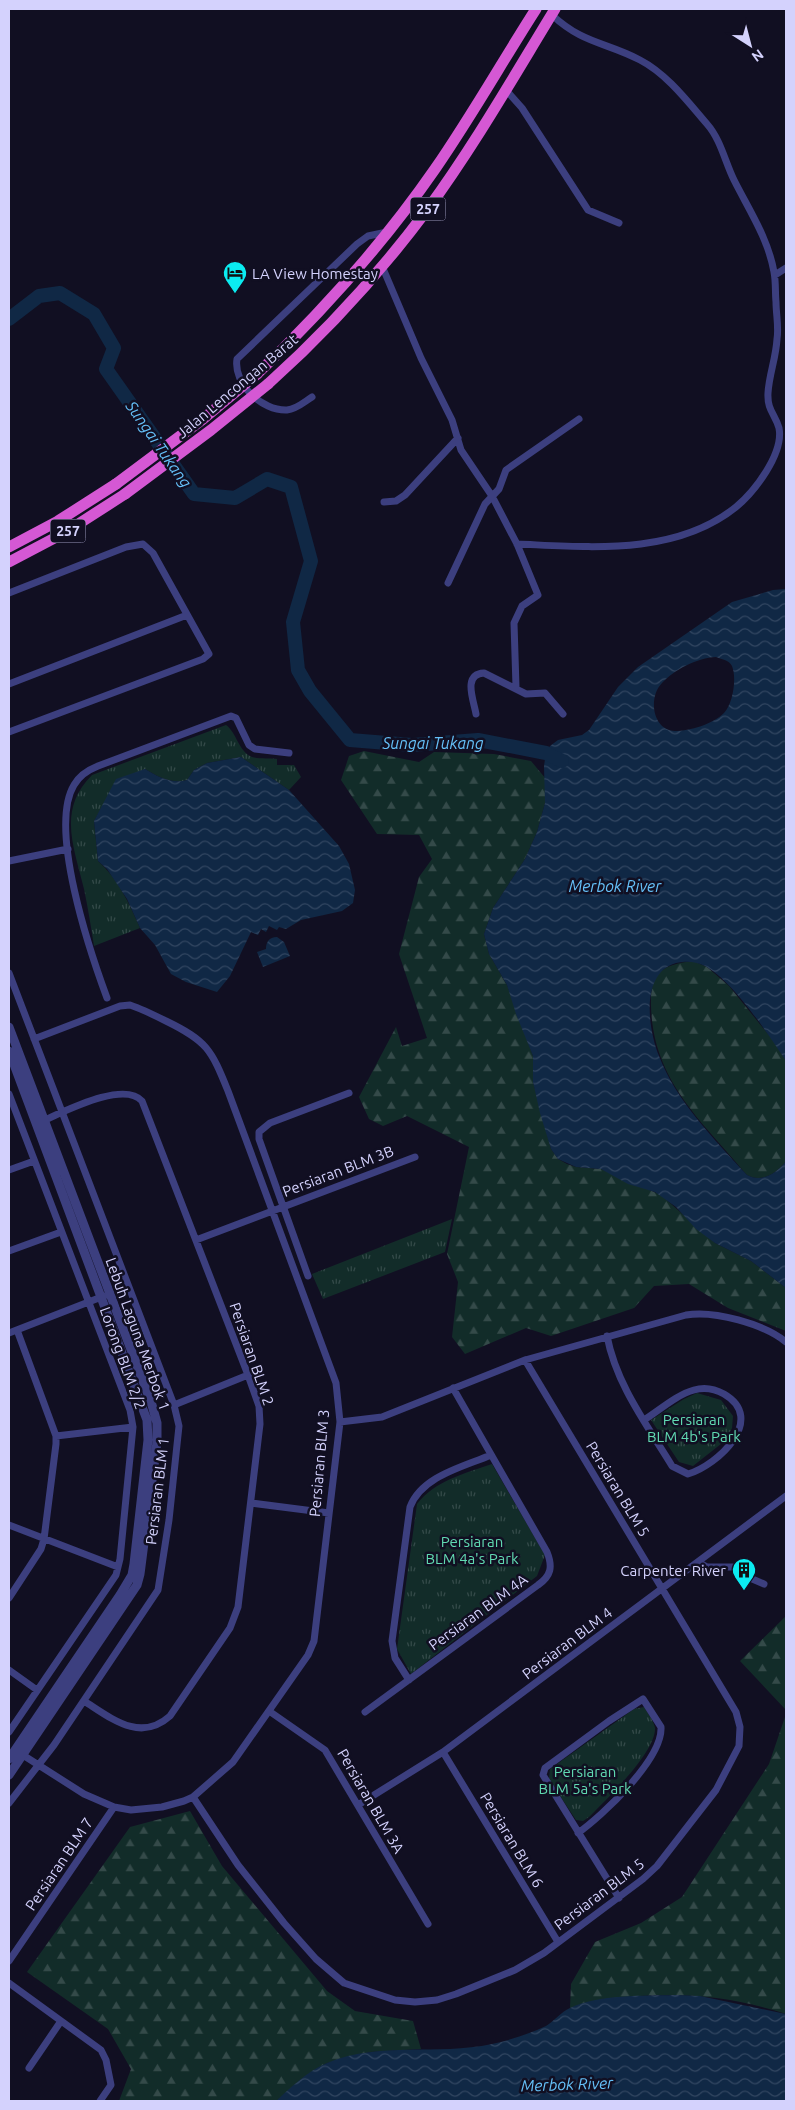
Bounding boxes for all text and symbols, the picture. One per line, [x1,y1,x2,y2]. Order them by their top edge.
north arrow [725,20,775,70]
text: N [749,46,767,65]
road number: 257 [410,198,446,220]
hotel icon: LA View Homestay [222,260,248,294]
place label: LA View Homestay [252,265,378,282]
street label: Jalan Lencongan Barat [173,330,301,441]
water label: Sungai Tukang [122,397,196,491]
road number: 257 [50,520,86,542]
water label: Sungai Tukang [381,734,484,752]
water label: Merbok River [569,877,662,895]
street label: Persiaran BLM 3B [280,1142,396,1200]
street label: Lebuh Laguna Merbok 1 [102,1255,174,1413]
street label: Persiaran BLM 2 [226,1300,278,1408]
street label: Lorong BLM 2/2 [97,1305,149,1411]
street label: Persiaran BLM 3 [306,1408,332,1518]
park label: Persiaran BLM 4b's Park [647,1411,741,1445]
street label: Persiaran BLM 1 [142,1436,172,1546]
street label: Persiaran BLM 5 [583,1438,653,1540]
park label: Persiaran BLM 4a's Park [426,1533,519,1567]
building icon: Carpenter River [731,1557,757,1591]
place label: Carpenter River [620,1562,726,1579]
street label: Persiaran BLM 4A [425,1570,531,1653]
street label: Persiaran BLM 4 [519,1604,615,1682]
street label: Persiaran BLM 3A [334,1746,408,1856]
park label: Persiaran BLM 5a's Park [539,1763,632,1797]
street label: Persiaran BLM 6 [477,1789,547,1891]
street label: Persiaran BLM 7 [22,1814,96,1914]
street label: Persiaran BLM 5 [551,1855,647,1933]
water label: Merbok River [520,2073,614,2095]

